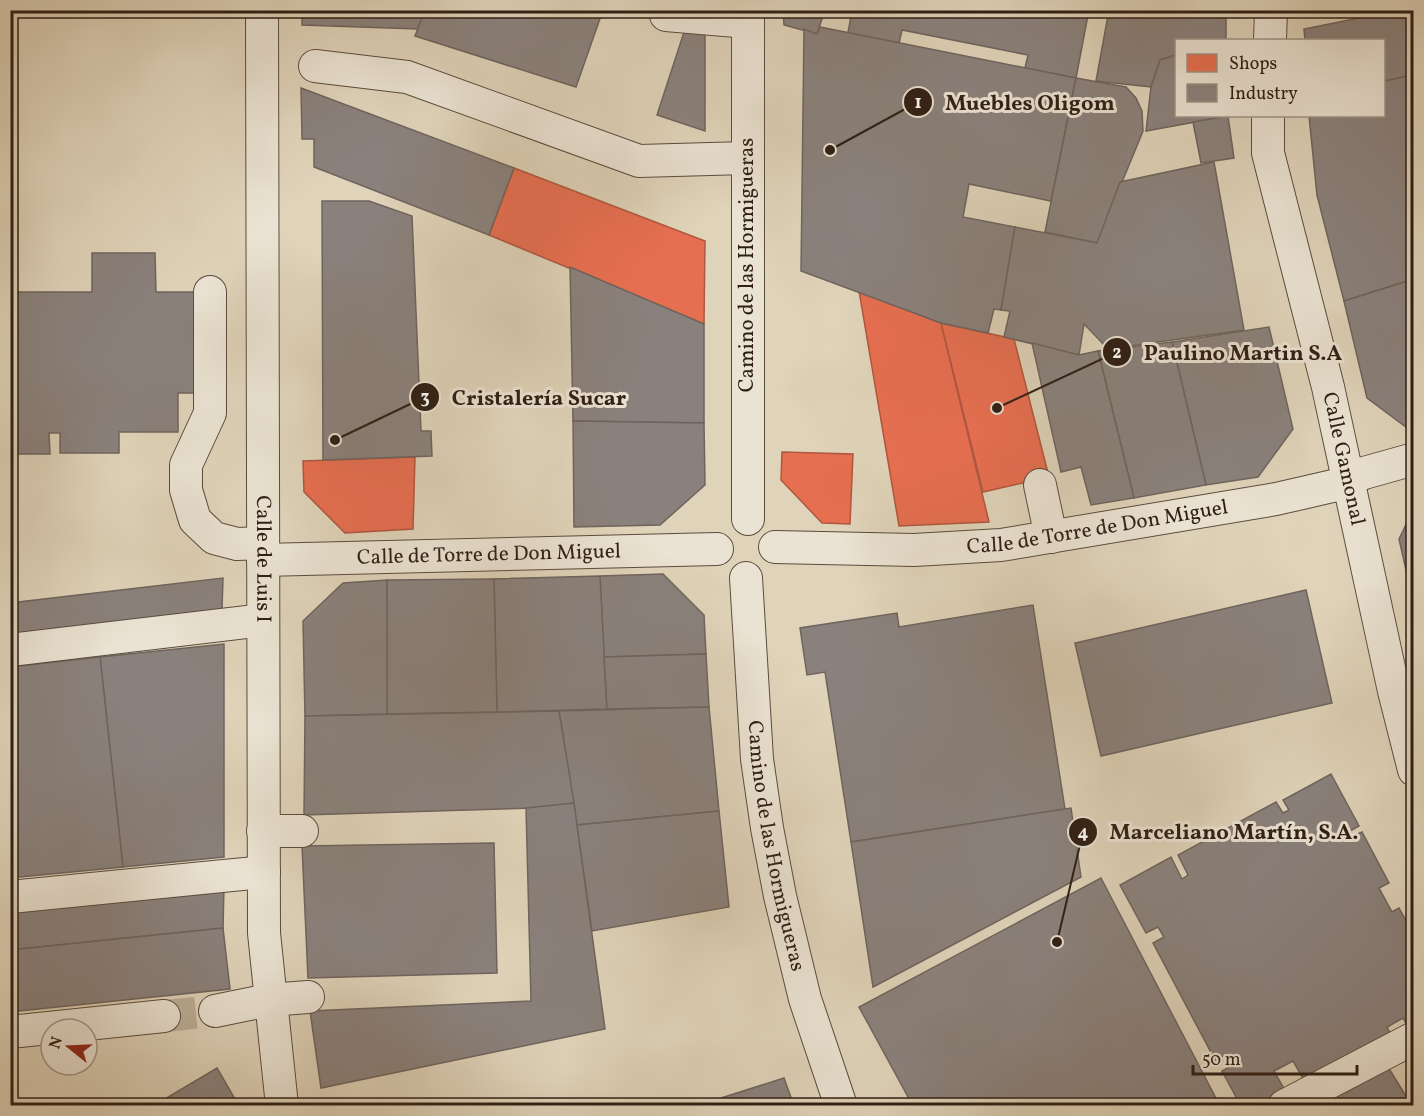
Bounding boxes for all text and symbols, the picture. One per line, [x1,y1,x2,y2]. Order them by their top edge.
legend [1175,39,1385,117]
text: Shops [1229,52,1277,77]
callout: Muebles Oligom [903,82,1127,122]
text: Industry [1229,82,1298,107]
text: Muebles Oligom [945,89,1115,120]
text: 1 [914,91,922,116]
street label: Camino de las Hormigueras [733,138,762,392]
callout: Paulino Martin S.A [1102,332,1355,372]
text: Paulino Martin S.A [1144,339,1343,370]
text: 2 [1112,341,1122,366]
callout: Cristalería Sucar [410,377,638,417]
text: Cristalería Sucar [452,384,627,415]
text: 3 [420,386,430,411]
street label: Calle Gamonal [1315,389,1372,528]
street label: Calle de Torre de Don Miguel [966,493,1230,561]
street label: Calle de Luis I [249,495,278,623]
street label: Calle de Torre de Don Miguel [357,537,621,572]
street label: Camino de las Hormigueras [740,720,812,974]
callout: Marceliano Martín, S.A. [1068,812,1371,852]
text: Marceliano Martín, S.A. [1110,818,1358,849]
text: 4 [1078,821,1089,846]
north arrow [39,1017,99,1077]
text: N [44,1034,69,1052]
scale bar [1193,1038,1356,1076]
text: 50 m [1202,1048,1241,1073]

